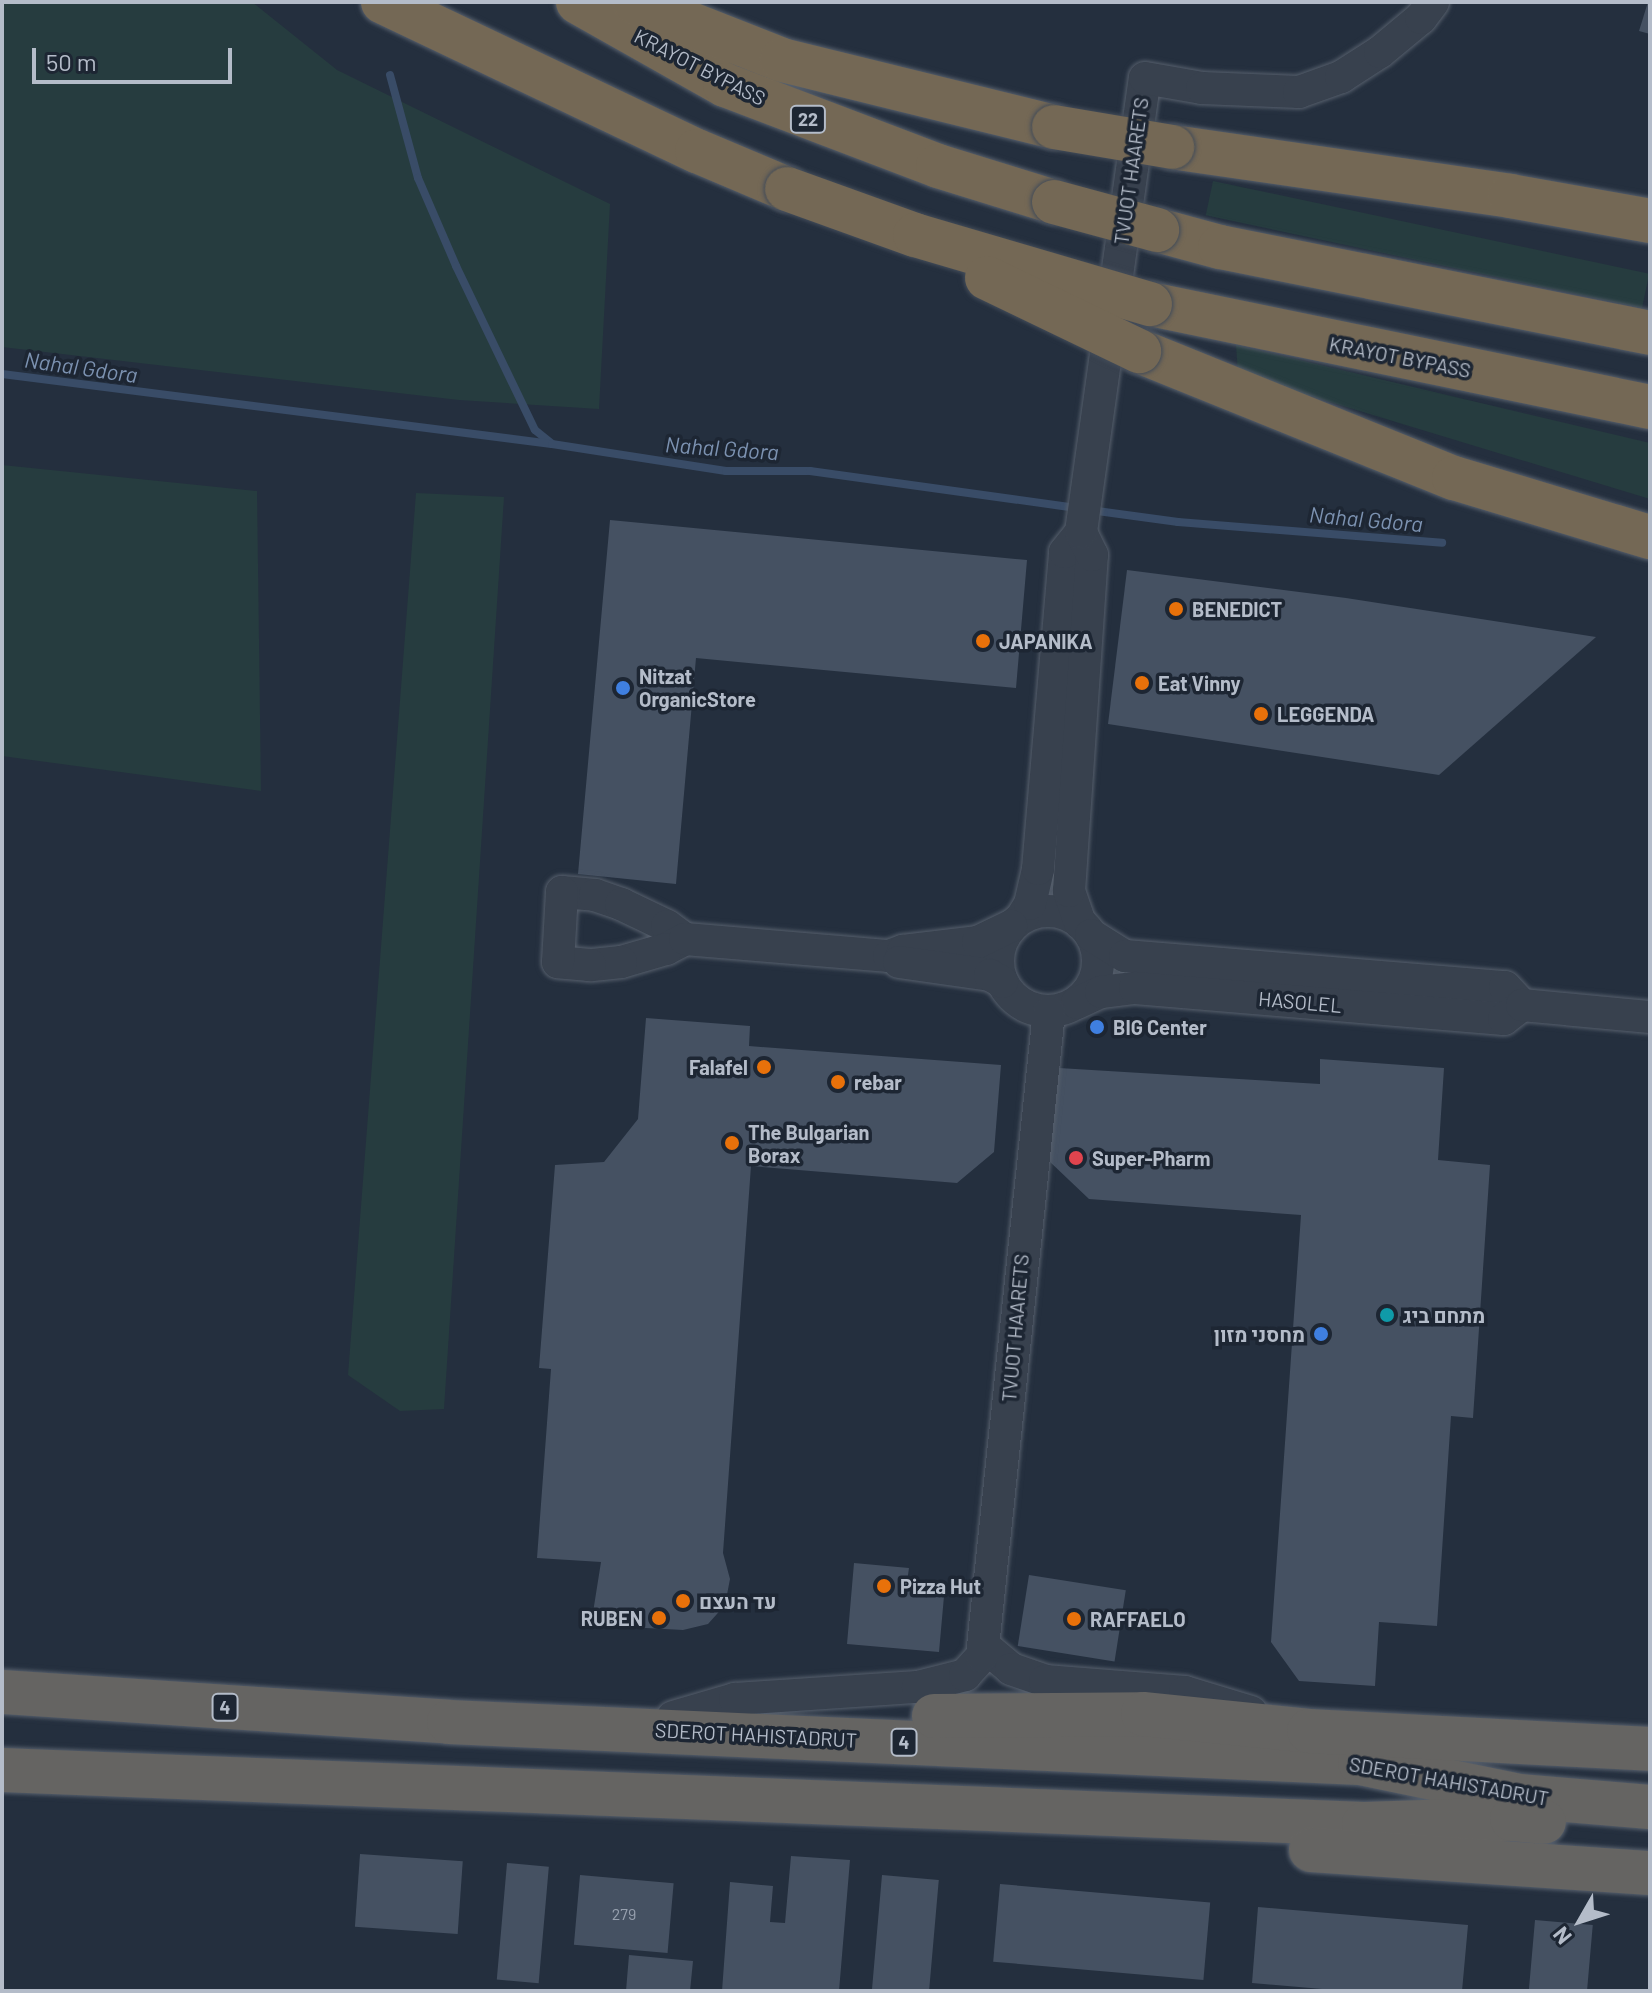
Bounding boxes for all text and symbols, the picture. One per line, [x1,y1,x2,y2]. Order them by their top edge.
street label: KRAYOT BYPASS [630,24,770,110]
scale bar [36,32,236,82]
text: 50 m [46,47,97,76]
street label: TVUOT HAARETS [1109,96,1153,246]
road number: 22 [788,105,828,133]
street label: KRAYOT BYPASS [1327,332,1473,382]
water label: Nahal Gdora [23,346,139,388]
water label: Nahal Gdora [664,431,780,465]
water label: Nahal Gdora [1308,501,1424,537]
place label: BENEDICT [1192,597,1282,621]
marker: BENEDICT [1167,600,1185,618]
place label: JAPANIKA [999,629,1093,653]
marker: JAPANIKA [974,632,992,650]
place label: Nitzat OrganicStore [639,664,756,711]
place label: Eat Vinny [1158,671,1241,695]
marker: Eat Vinny [1133,674,1151,692]
marker: Nitzat OrganicStore [614,679,632,697]
place label: LEGGENDA [1277,702,1374,726]
marker: LEGGENDA [1252,705,1270,723]
street label: HASOLEL [1257,986,1343,1018]
place label: BIG Center [1113,1015,1207,1039]
marker: BIG Center [1088,1018,1106,1036]
place label: Falafel [689,1055,748,1079]
marker: Falafel [755,1058,773,1076]
place label: rebar [854,1070,902,1094]
marker: rebar [829,1073,847,1091]
place label: The Bulgarian Borax [748,1120,869,1167]
marker: The Bulgarian Borax [723,1134,741,1152]
place label: Super-Pharm [1092,1146,1210,1170]
marker: Super-Pharm [1067,1149,1085,1167]
street label: TVUOT HAARETS [997,1253,1033,1403]
place label: מתחם ביג [1403,1303,1485,1327]
marker: מתחם ביג [1378,1306,1396,1324]
place label: מחסני מזון [1214,1322,1305,1346]
marker: מחסני מזון [1312,1325,1330,1343]
place label: Pizza Hut [900,1574,981,1598]
marker: Pizza Hut [875,1577,893,1595]
place label: עד העצם [699,1589,776,1613]
marker: עד העצם [674,1592,692,1610]
place label: RUBEN [581,1606,643,1630]
place label: RAFFAELO [1090,1607,1186,1631]
marker: RUBEN [650,1609,668,1627]
marker: RAFFAELO [1065,1610,1083,1628]
road number: 4 [211,1693,239,1721]
street label: SDEROT HAHISTADRUT [654,1718,858,1752]
road number: 4 [890,1728,918,1756]
street label: SDEROT HAHISTADRUT [1347,1752,1551,1810]
north arrow [1540,1881,1620,1961]
house number: 279 [612,1904,636,1924]
text: N [1547,1922,1576,1950]

